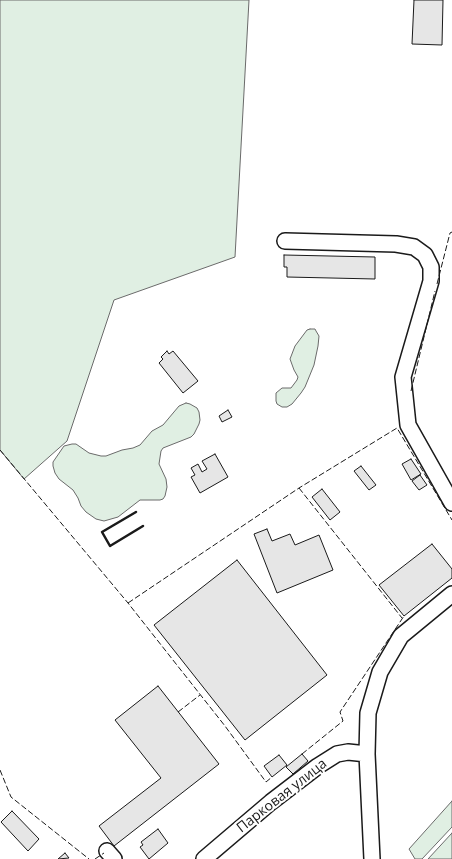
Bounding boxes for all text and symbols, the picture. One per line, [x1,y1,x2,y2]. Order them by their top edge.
street label: Парковая улица [234,756,330,836]

